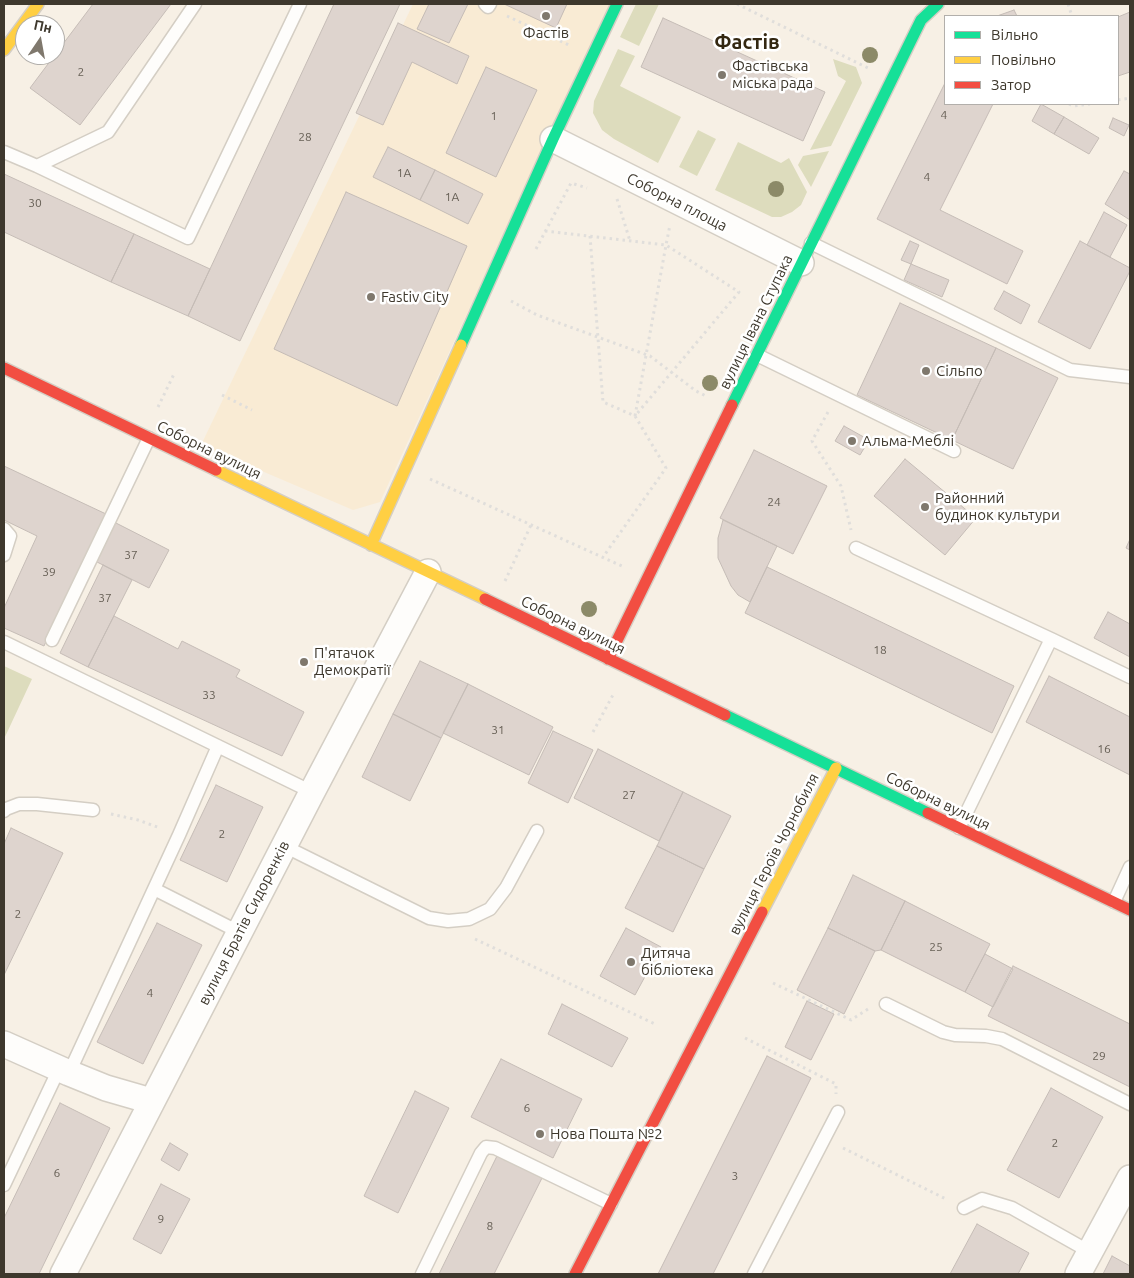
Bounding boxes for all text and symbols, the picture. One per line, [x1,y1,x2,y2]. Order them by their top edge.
marker: Фастів [540,10,552,22]
north arrow [15,15,65,65]
legend [944,15,1119,105]
text: Пн [32,17,54,36]
place label: Фастів [523,24,569,42]
text: Вільно [991,26,1038,43]
district label: Фастів [714,30,780,54]
text: Повільно [991,51,1056,68]
place label: Фастівська міська рада [732,57,813,92]
house number: 2 [78,65,84,79]
marker: Фастівська міська рада [716,69,728,81]
text: Затор [991,76,1031,93]
house number: 4 [941,108,947,122]
house number: 1 [491,109,497,123]
house number: 28 [298,130,312,144]
house number: 1А [397,166,411,180]
street label: Соборна площа [624,169,730,235]
house number: 4 [924,170,930,184]
house number: 1А [445,190,459,204]
house number: 30 [28,196,42,210]
street label: вулиця Івана Ступака [716,252,796,392]
place label: Fastiv City [381,288,449,306]
marker: Fastiv City [365,291,377,303]
place label: Сільпо [936,362,983,380]
marker: Сільпо [920,365,932,377]
street label: Соборна вулиця [154,417,264,483]
place label: Альма-Меблі [862,432,954,450]
marker: Альма-Меблі [846,435,858,447]
place label: Районний будинок культури [935,489,1060,524]
house number: 24 [767,495,781,509]
marker: Районний будинок культури [919,501,931,513]
house number: 37 [124,548,138,562]
house number: 39 [42,565,56,579]
house number: 37 [98,591,112,605]
street label: Соборна вулиця [518,592,628,658]
house number: 18 [873,643,887,657]
place label: П'ятачок Демократії [314,644,391,679]
marker: П'ятачок Демократії [298,656,310,668]
house number: 33 [202,688,216,702]
house number: 31 [491,723,505,737]
house number: 16 [1097,742,1111,756]
street label: Соборна вулиця [883,768,993,834]
street label: вулиця Героїв Чорнобиля [725,770,823,938]
house number: 27 [622,788,636,802]
house number: 2 [219,827,225,841]
street label: вулиця Братів Сидоренків [195,838,293,1008]
house number: 2 [15,907,21,921]
house number: 25 [929,940,943,954]
place label: Дитяча бібліотека [641,944,714,979]
marker: Дитяча бібліотека [625,956,637,968]
house number: 4 [147,986,153,1000]
house number: 29 [1092,1049,1106,1063]
house number: 6 [524,1101,530,1115]
place label: Нова Пошта №2 [550,1125,663,1143]
marker: Нова Пошта №2 [534,1128,546,1140]
house number: 2 [1052,1136,1058,1150]
house number: 6 [54,1166,60,1180]
house number: 3 [732,1169,738,1183]
house number: 9 [158,1212,164,1226]
house number: 8 [487,1219,493,1233]

